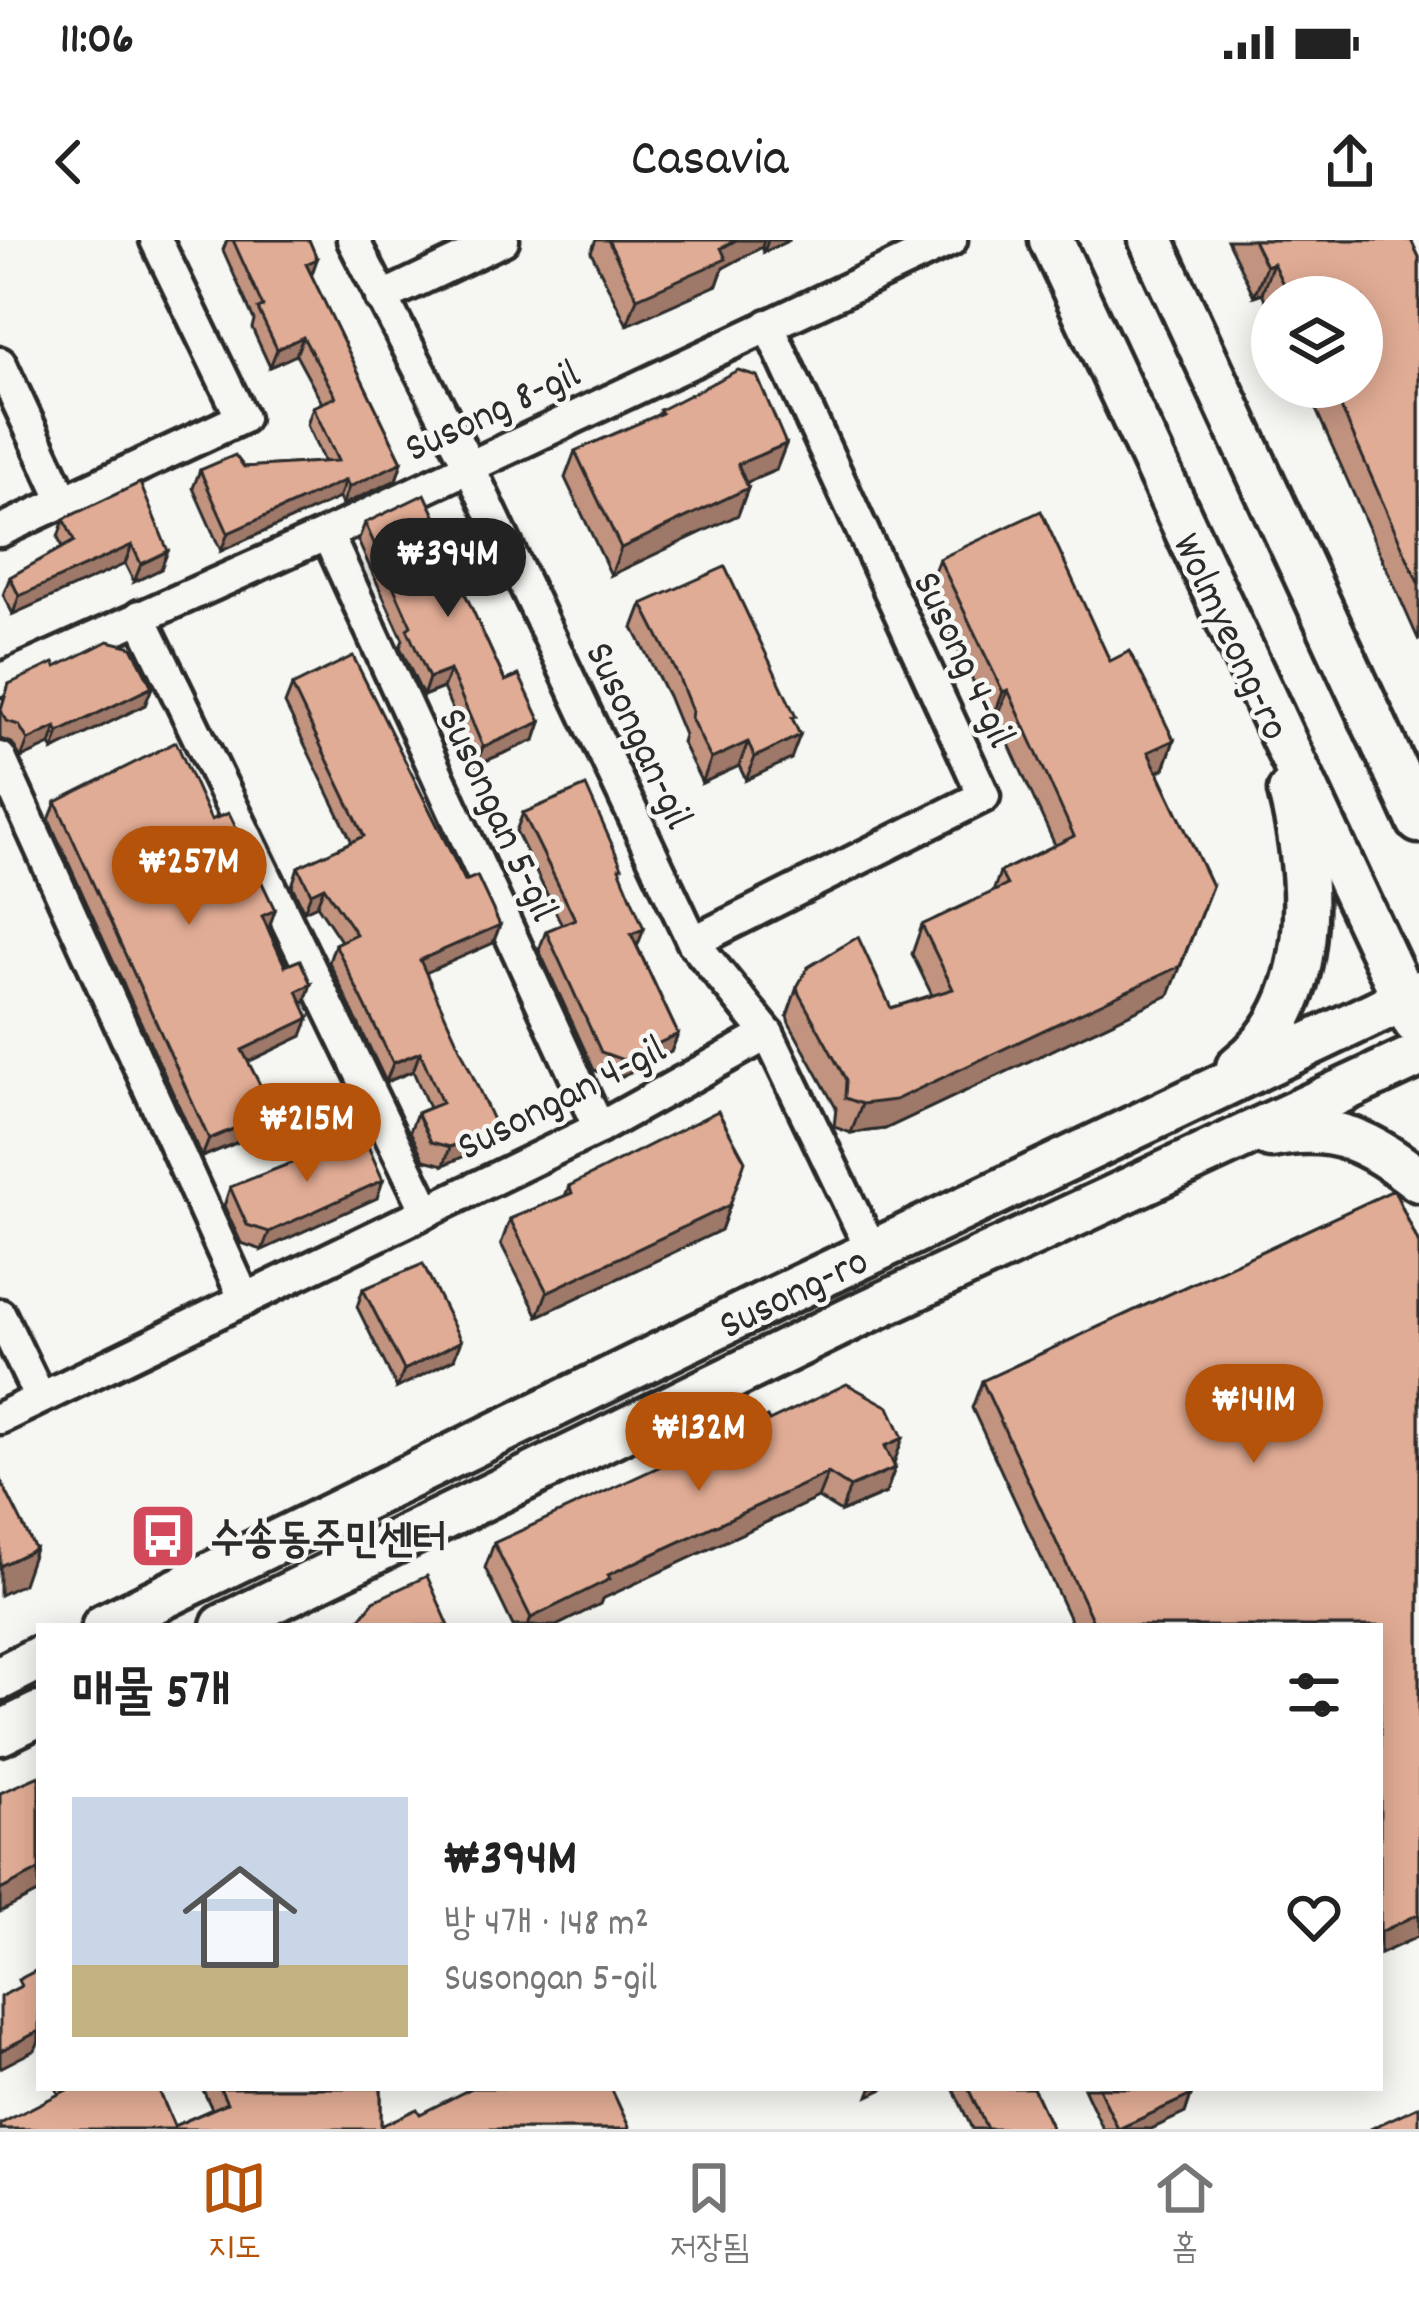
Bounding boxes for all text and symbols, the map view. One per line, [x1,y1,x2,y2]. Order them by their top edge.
text: 11:06 [60,10,134,74]
text: Casavia [631,124,788,201]
icon: back [36,129,102,195]
icon: share [1317,129,1383,195]
map controls [1251,276,1383,408]
button: layers [1251,276,1383,408]
street label: Susong 8-gil [396,347,592,481]
pin: ₩394M [364,518,532,620]
street label: Wolmyeong-ro [1153,525,1302,751]
text: ₩394M [397,529,499,584]
street label: Susong 4-gil [894,563,1028,759]
street label: Susongan-gil [566,633,705,840]
street label: Susongan 5-gil [419,699,570,933]
pin: ₩257M [105,826,273,928]
text: ₩257M [139,837,239,892]
street label: Susongan 4-gil [448,1023,678,1180]
pin: ₩215M [223,1083,391,1185]
text: ₩215M [260,1094,354,1149]
street label: Susong-ro [710,1234,880,1358]
pin: ₩141M [1170,1364,1338,1466]
text: ₩141M [1212,1375,1296,1430]
pin: ₩132M [615,1392,783,1494]
text: ₩132M [652,1403,746,1458]
bus stop icon: 수송동주민센터 [128,1501,198,1571]
place label: 수송동주민센터 [210,1513,447,1573]
text: 매물 5개 [72,1660,230,1732]
icon: filters [1281,1662,1347,1728]
text: ₩394M [444,1826,577,1898]
icon: home [168,1845,312,1989]
icon: heart [1281,1884,1347,1950]
text: 방 4개 · 148 m² [444,1899,649,1954]
text: Susongan 5-gil [444,1954,657,2009]
tab: 지도 [201,2155,267,2274]
tab: 저장됨 [670,2155,749,2274]
tab: 홈 [1152,2155,1218,2274]

